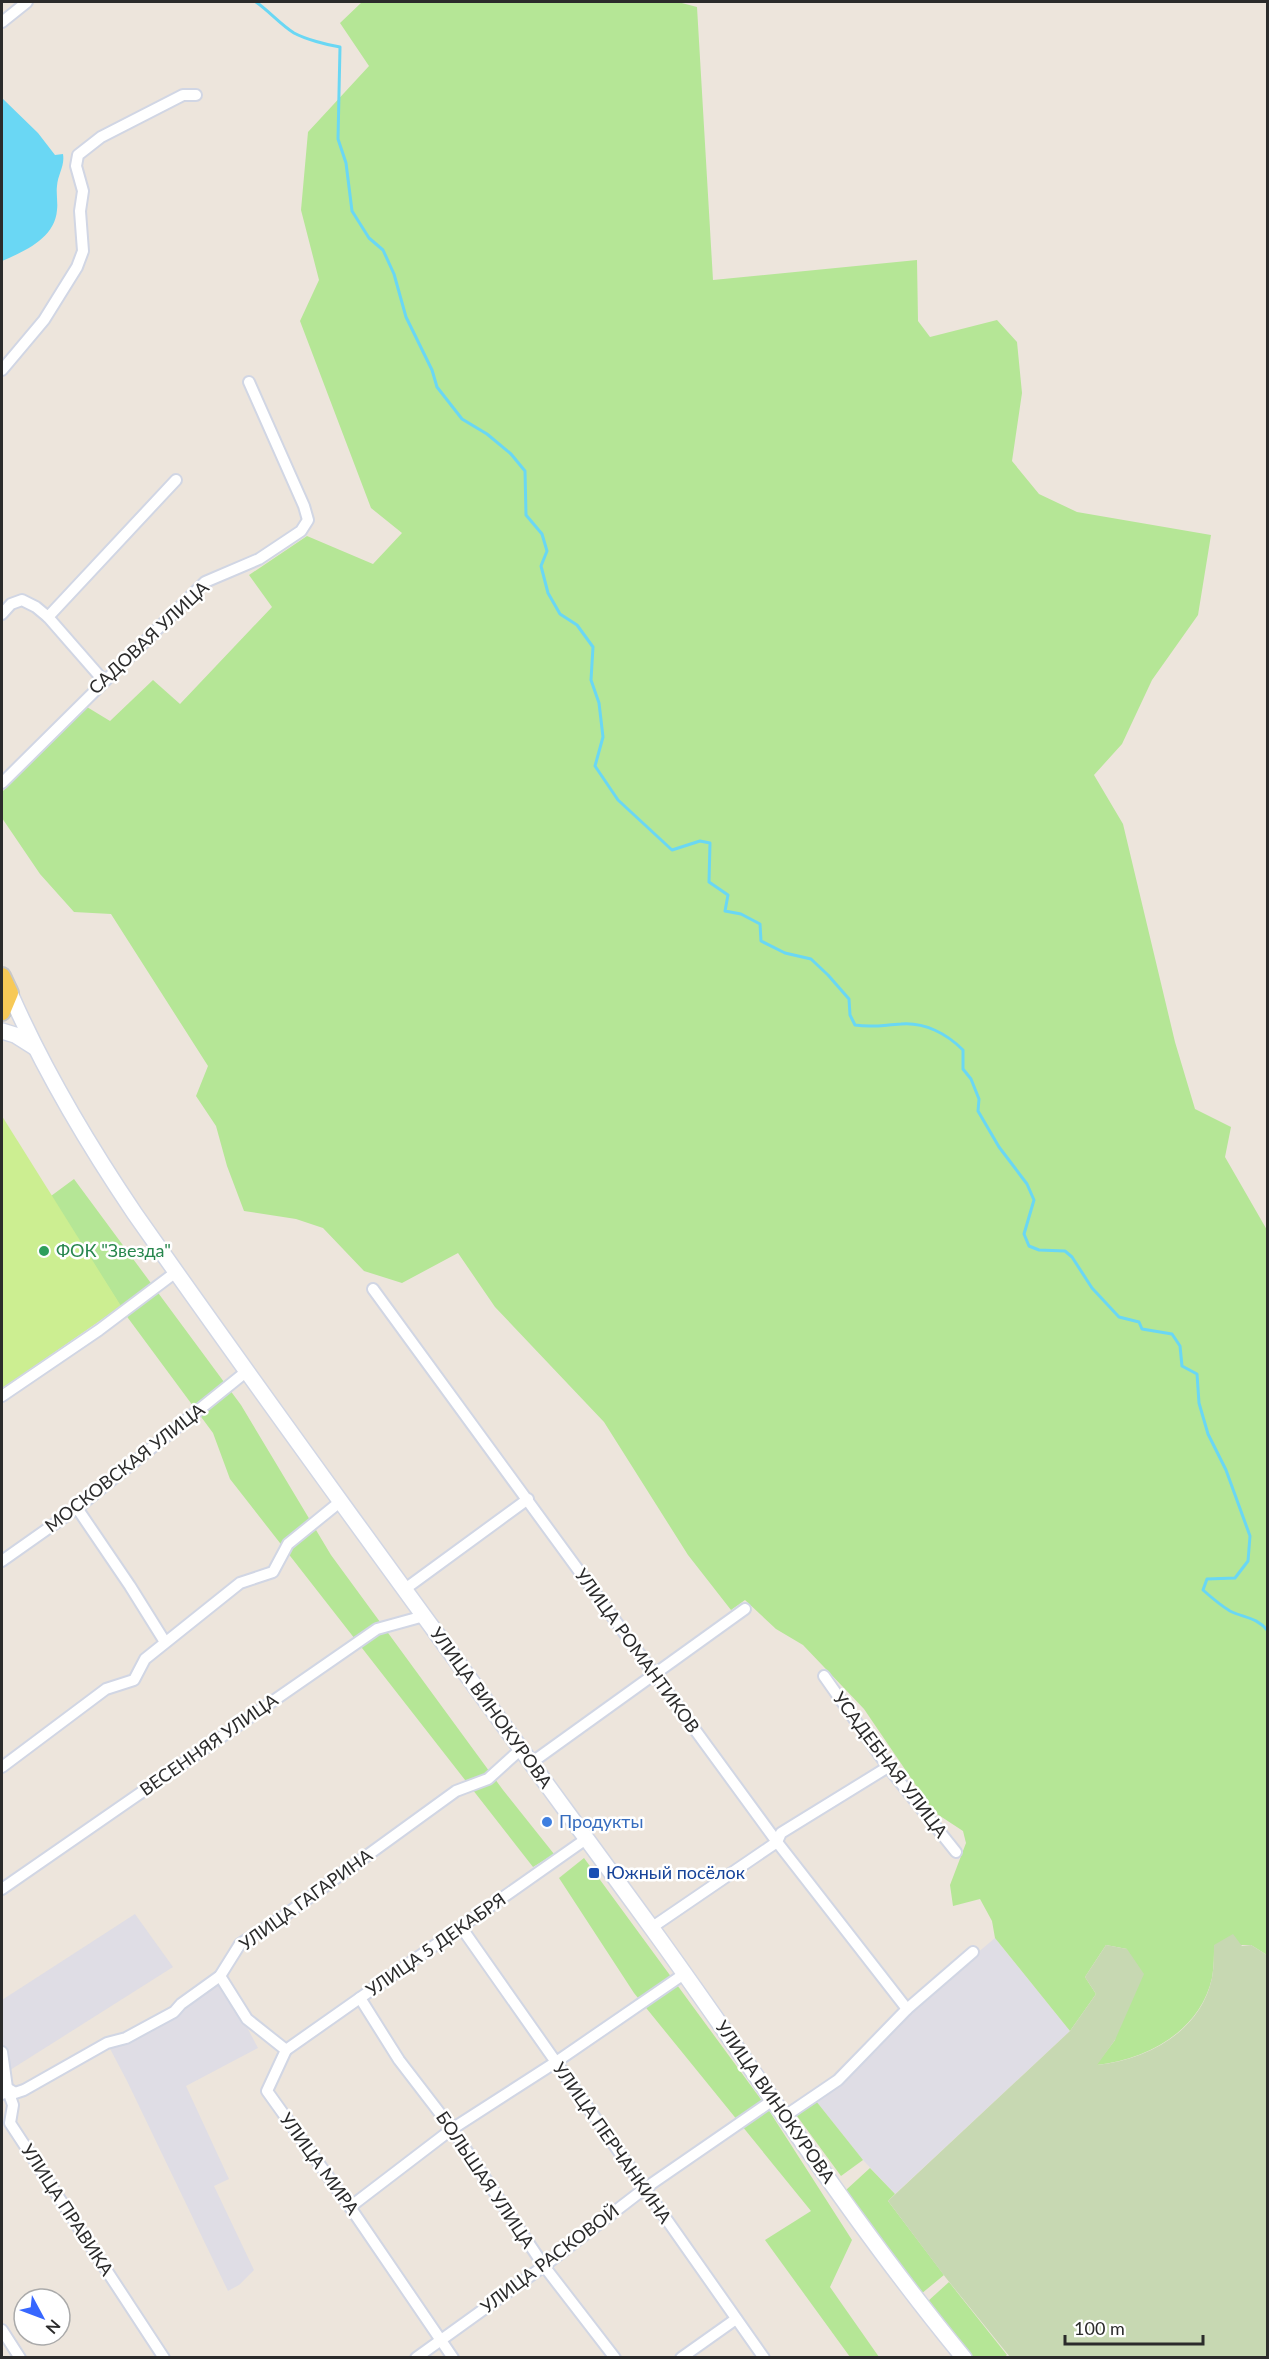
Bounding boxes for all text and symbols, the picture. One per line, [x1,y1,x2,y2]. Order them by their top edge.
street label: САДОВАЯ УЛИЦА [84,575,213,699]
place label: ФОК "Звезда" [56,1239,171,1261]
marker: ФОК "Звезда" [37,1244,51,1258]
street label: МОСКОВСКАЯ УЛИЦА [40,1397,209,1536]
street label: УЛИЦА РОМАНТИКОВ [571,1564,705,1737]
street label: УЛИЦА ВИНОКУРОВА [426,1623,558,1793]
street label: УСАДЕБНАЯ УЛИЦА [829,1687,953,1842]
street label: ВЕСЕННЯЯ УЛИЦА [135,1688,282,1800]
place label: Продукты [559,1810,643,1832]
marker: Продукты [540,1815,554,1829]
street label: УЛИЦА ГАГАРИНА [235,1843,377,1955]
place label: Южный посёлок [606,1861,746,1883]
marker: Южный посёлок [587,1866,601,1880]
street label: УЛИЦА 5 ДЕКАБРЯ [361,1888,510,2001]
street label: УЛИЦА ВИНОКУРОВА [711,2016,841,2188]
street label: УЛИЦА ПЕРЧАНКИНА [549,2058,677,2228]
street label: БОЛЬШАЯ УЛИЦА [432,2107,540,2253]
street label: УЛИЦА МИРА [276,2108,365,2219]
street label: УЛИЦА ПРАВИКА [17,2139,119,2280]
street label: УЛИЦА РАСКОВОЙ [476,2199,623,2317]
north arrow [12,2287,72,2347]
scale bar [1065,2308,1203,2346]
text: N [42,2316,65,2338]
text: 100 m [1074,2317,1125,2339]

